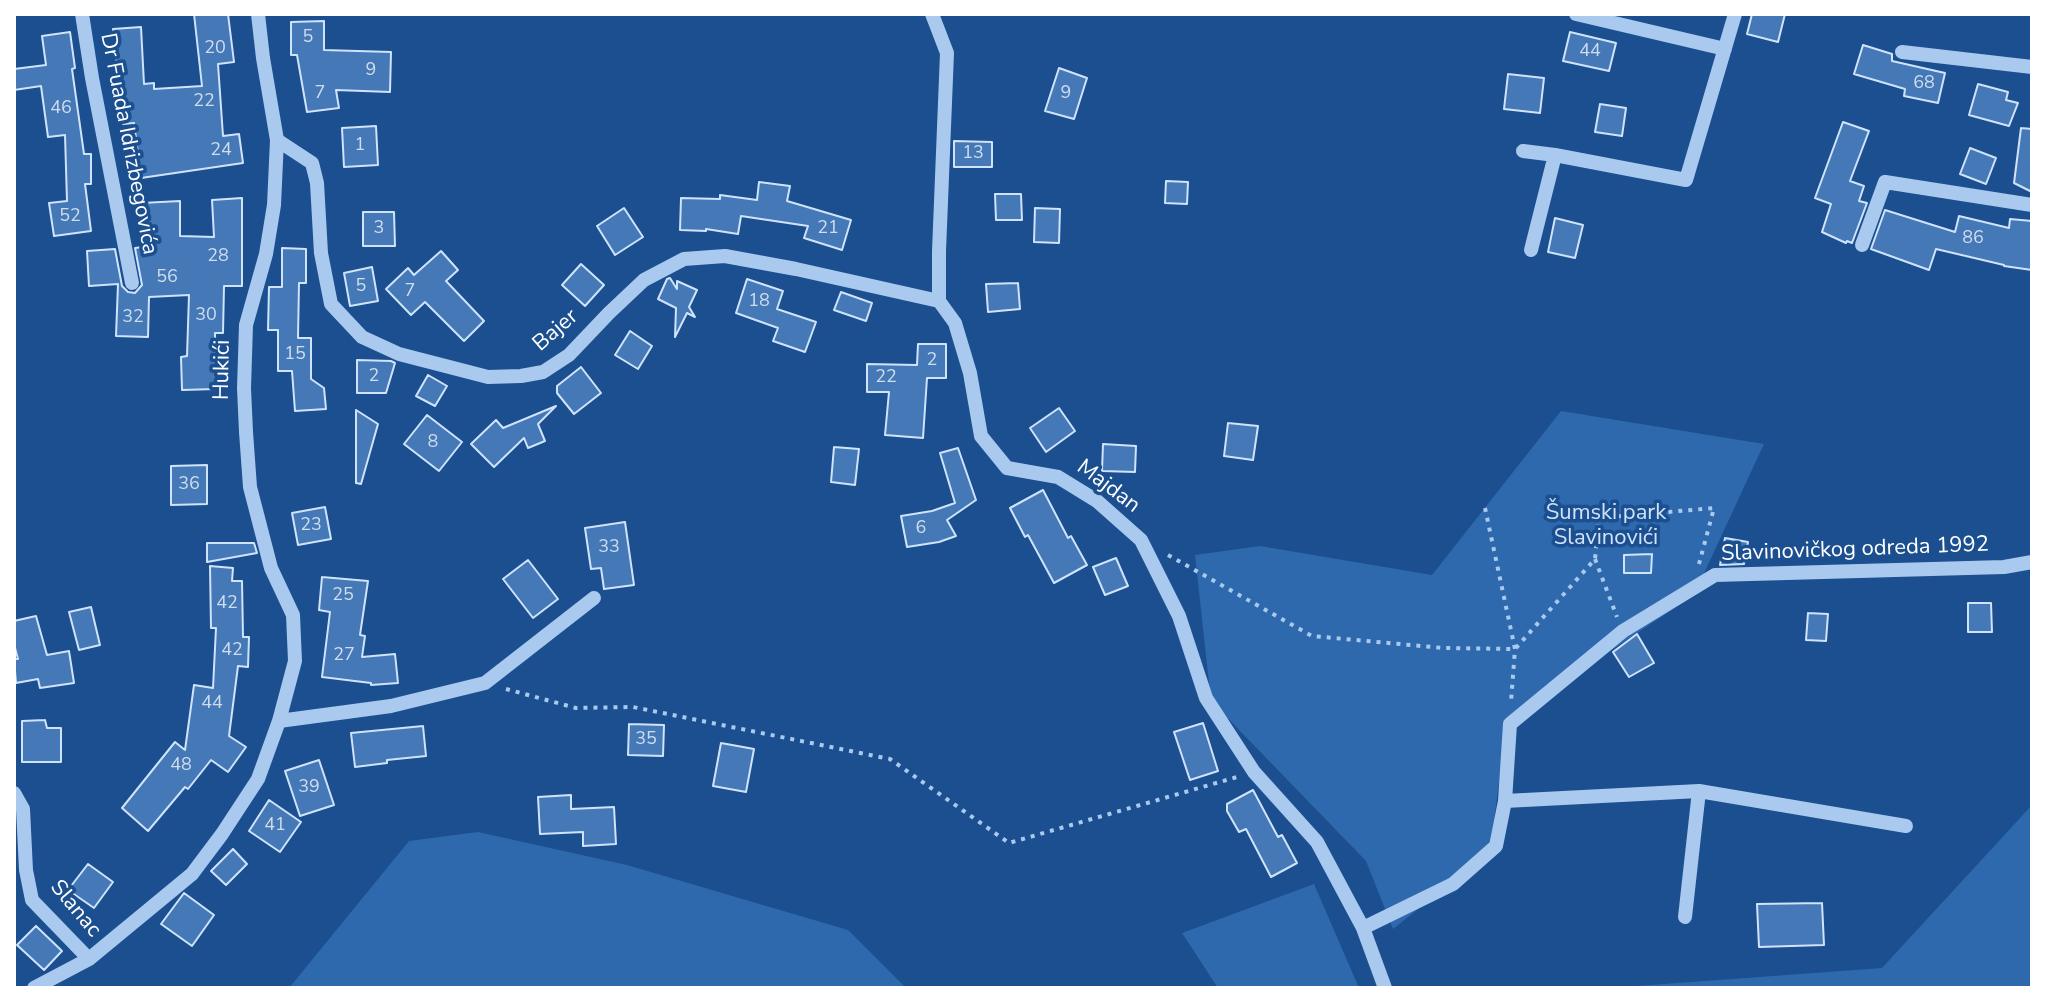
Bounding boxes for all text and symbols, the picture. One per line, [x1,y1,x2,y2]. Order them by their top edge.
house number: 5 [303,27,313,49]
street label: Dr Fuada Idrizbegovića [94,31,162,257]
house number: 20 [204,38,226,60]
house number: 44 [1579,41,1601,63]
house number: 9 [366,60,376,82]
house number: 68 [1913,73,1935,95]
house number: 7 [315,83,325,105]
house number: 9 [1061,83,1071,105]
house number: 22 [193,91,215,113]
house number: 46 [50,98,72,120]
house number: 1 [355,135,365,157]
house number: 24 [210,140,232,162]
house number: 13 [962,143,984,165]
house number: 52 [59,206,81,228]
house number: 3 [374,218,384,240]
house number: 21 [817,218,839,240]
house number: 86 [1962,228,1984,250]
house number: 28 [207,246,229,268]
house number: 56 [156,267,178,289]
house number: 5 [356,276,366,298]
house number: 7 [405,281,415,303]
house number: 18 [748,291,770,313]
street label: Bajer [528,304,584,358]
house number: 30 [195,305,217,327]
house number: 32 [122,307,144,329]
street label: Hukići [209,340,237,400]
house number: 15 [284,344,306,366]
house number: 2 [927,350,937,372]
house number: 2 [369,366,379,388]
house number: 22 [875,367,897,389]
house number: 8 [428,432,438,454]
street label: Majdan [1071,455,1145,519]
house number: 36 [178,474,200,496]
park label: Šumski park Slavinovići [1546,501,1666,552]
house number: 23 [300,515,322,537]
house number: 6 [916,518,926,540]
street label: Slavinovičkog odreda 1992 [1721,532,1989,568]
house number: 33 [598,537,620,559]
house number: 25 [332,585,354,607]
house number: 42 [216,593,238,615]
house number: 42 [221,640,243,662]
house number: 27 [333,645,355,667]
house number: 44 [201,693,223,715]
house number: 35 [635,729,657,751]
house number: 48 [170,755,192,777]
house number: 39 [298,777,320,799]
house number: 41 [264,815,286,837]
street label: Slanac [44,875,106,943]

